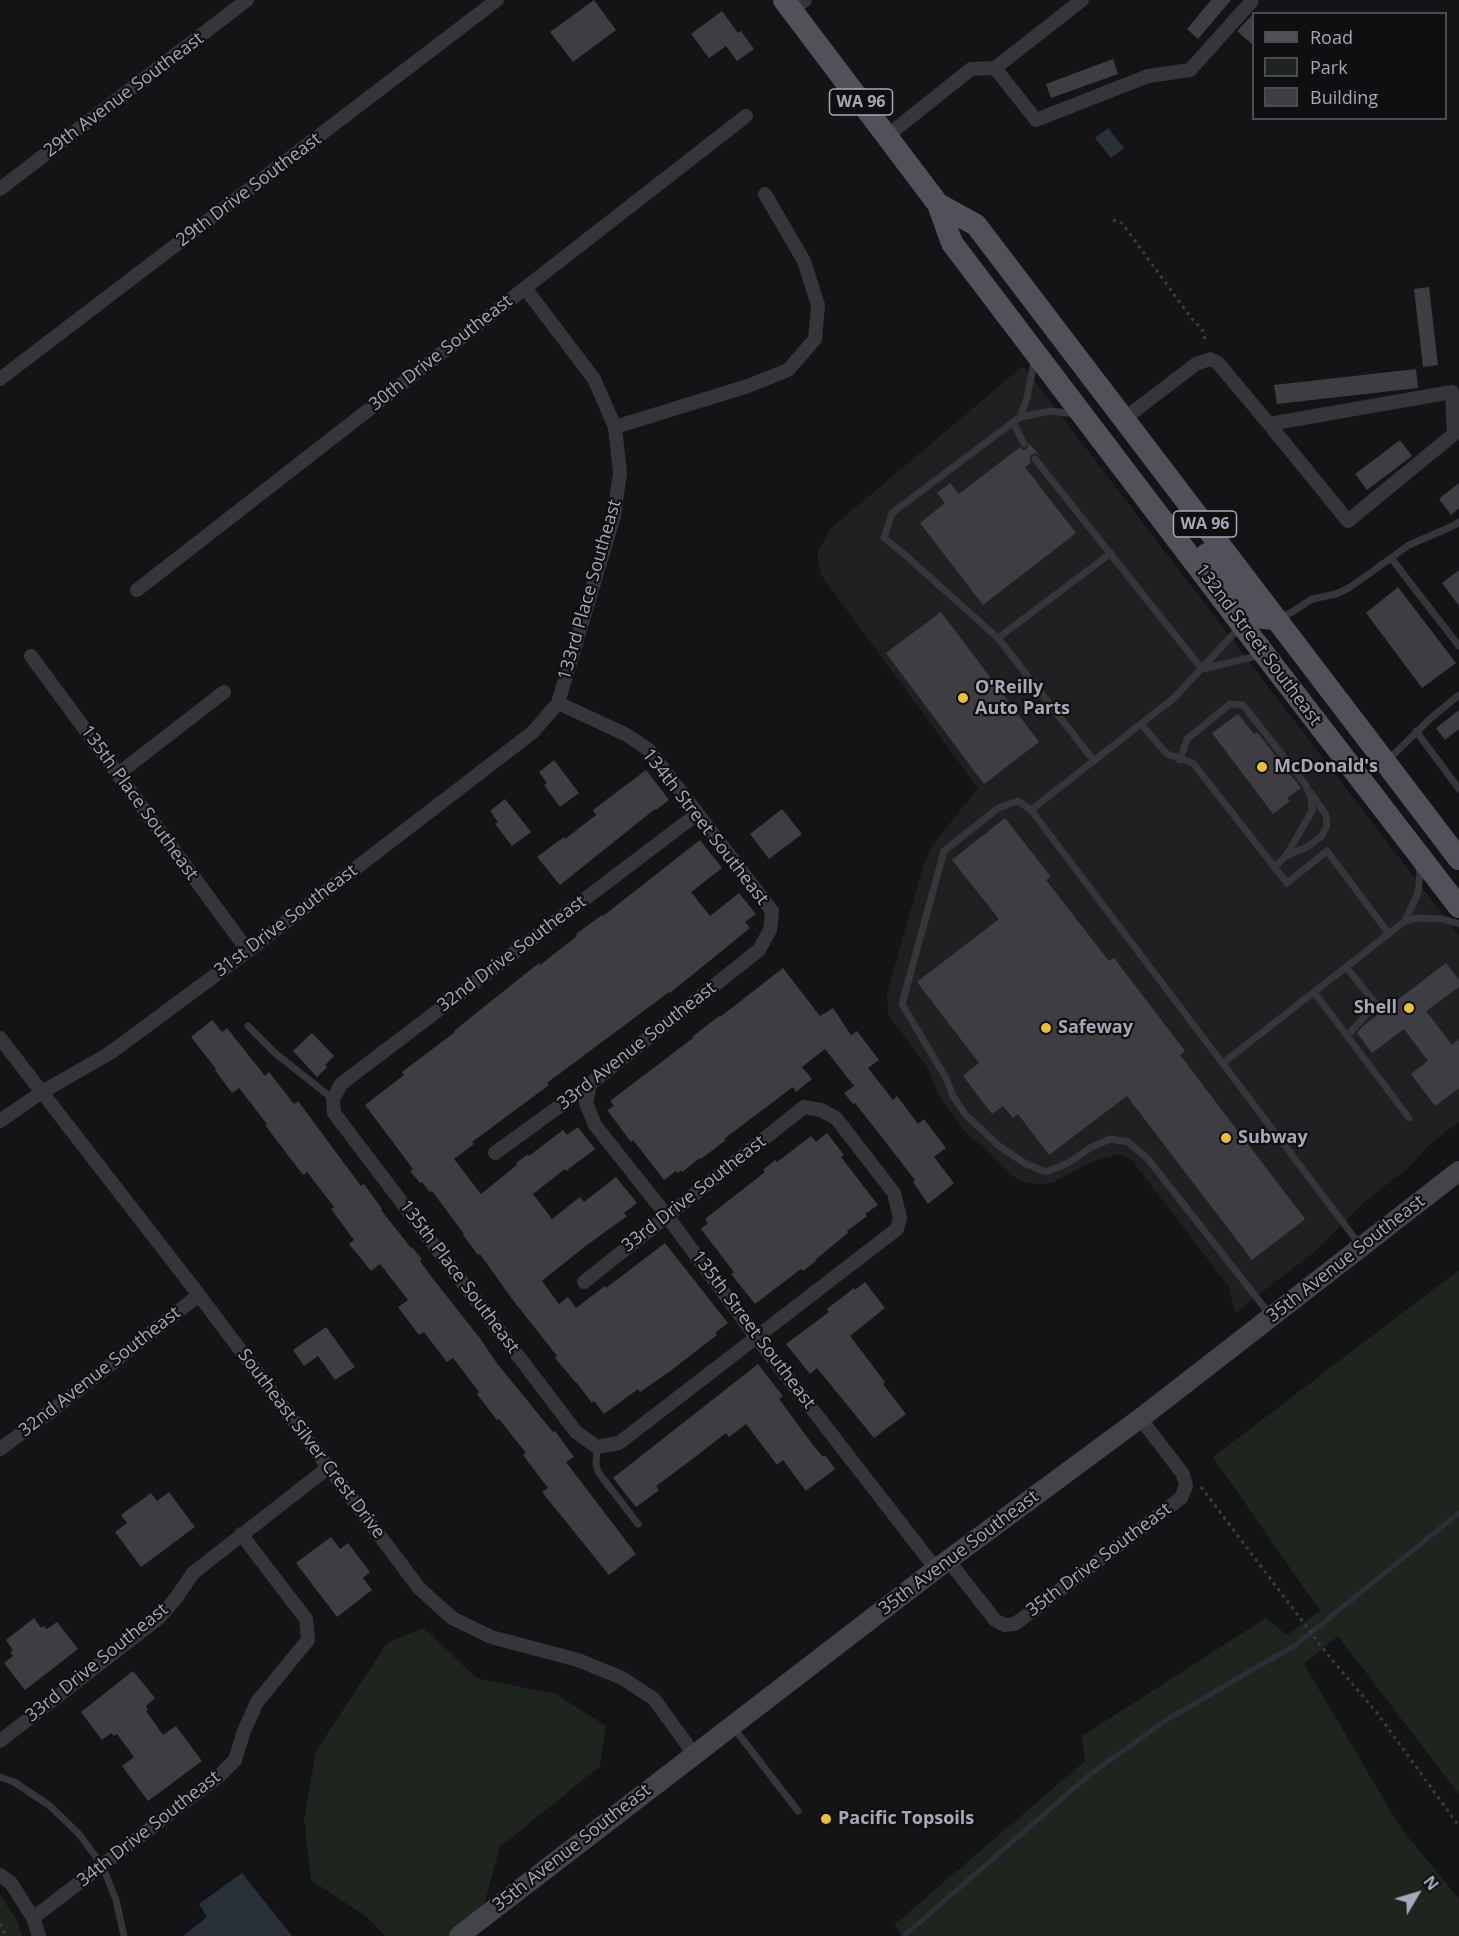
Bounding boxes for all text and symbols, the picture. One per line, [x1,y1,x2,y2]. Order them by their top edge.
legend [1252,12,1447,120]
text: Road [1310,25,1353,49]
street label: 29th Avenue Southeast [40,28,208,162]
text: Park [1310,55,1348,79]
text: Building [1310,85,1378,109]
road number: WA 96 [830,89,892,115]
street label: 29th Drive Southeast [172,128,326,252]
street label: 30th Drive Southeast [365,290,517,416]
street label: 133rd Place Southeast [554,497,626,683]
road number: WA 96 [1174,511,1236,537]
street label: 132nd Street Southeast [1190,560,1326,730]
place label: O'Reilly Auto Parts [975,677,1070,720]
marker: O'Reilly Auto Parts [956,691,970,705]
street label: 135th Place Southeast [76,721,202,885]
street label: 134th Street Southeast [637,745,773,909]
place label: McDonald's [1274,756,1378,778]
marker: McDonald's [1255,760,1269,774]
street label: 31st Drive Southeast [210,860,362,982]
street label: 32nd Drive Southeast [433,891,591,1017]
street label: 33rd Avenue Southeast [553,977,721,1115]
place label: Shell [1354,997,1397,1019]
marker: Shell [1402,1001,1416,1015]
place label: Safeway [1058,1017,1133,1039]
marker: Safeway [1039,1021,1053,1035]
place label: Subway [1238,1127,1308,1149]
street label: 33rd Drive Southeast [618,1131,770,1257]
marker: Subway [1219,1131,1233,1145]
street label: 35th Avenue Southeast [1263,1191,1429,1327]
street label: 135th Place Southeast [394,1196,524,1358]
street label: 135th Street Southeast [687,1247,819,1413]
street label: 32nd Avenue Southeast [15,1302,185,1442]
street label: Southeast Silver Crest Drive [233,1345,389,1543]
street label: 35th Avenue Southeast [875,1486,1043,1620]
street label: 35th Drive Southeast [1022,1498,1176,1622]
street label: 33rd Drive Southeast [22,1599,172,1727]
street label: 34th Drive Southeast [73,1766,225,1892]
street label: 35th Avenue Southeast [489,1780,655,1916]
place label: Pacific Topsoils [838,1808,974,1830]
marker: Pacific Topsoils [819,1812,833,1826]
north arrow [1387,1864,1447,1924]
text: N [1419,1871,1444,1895]

